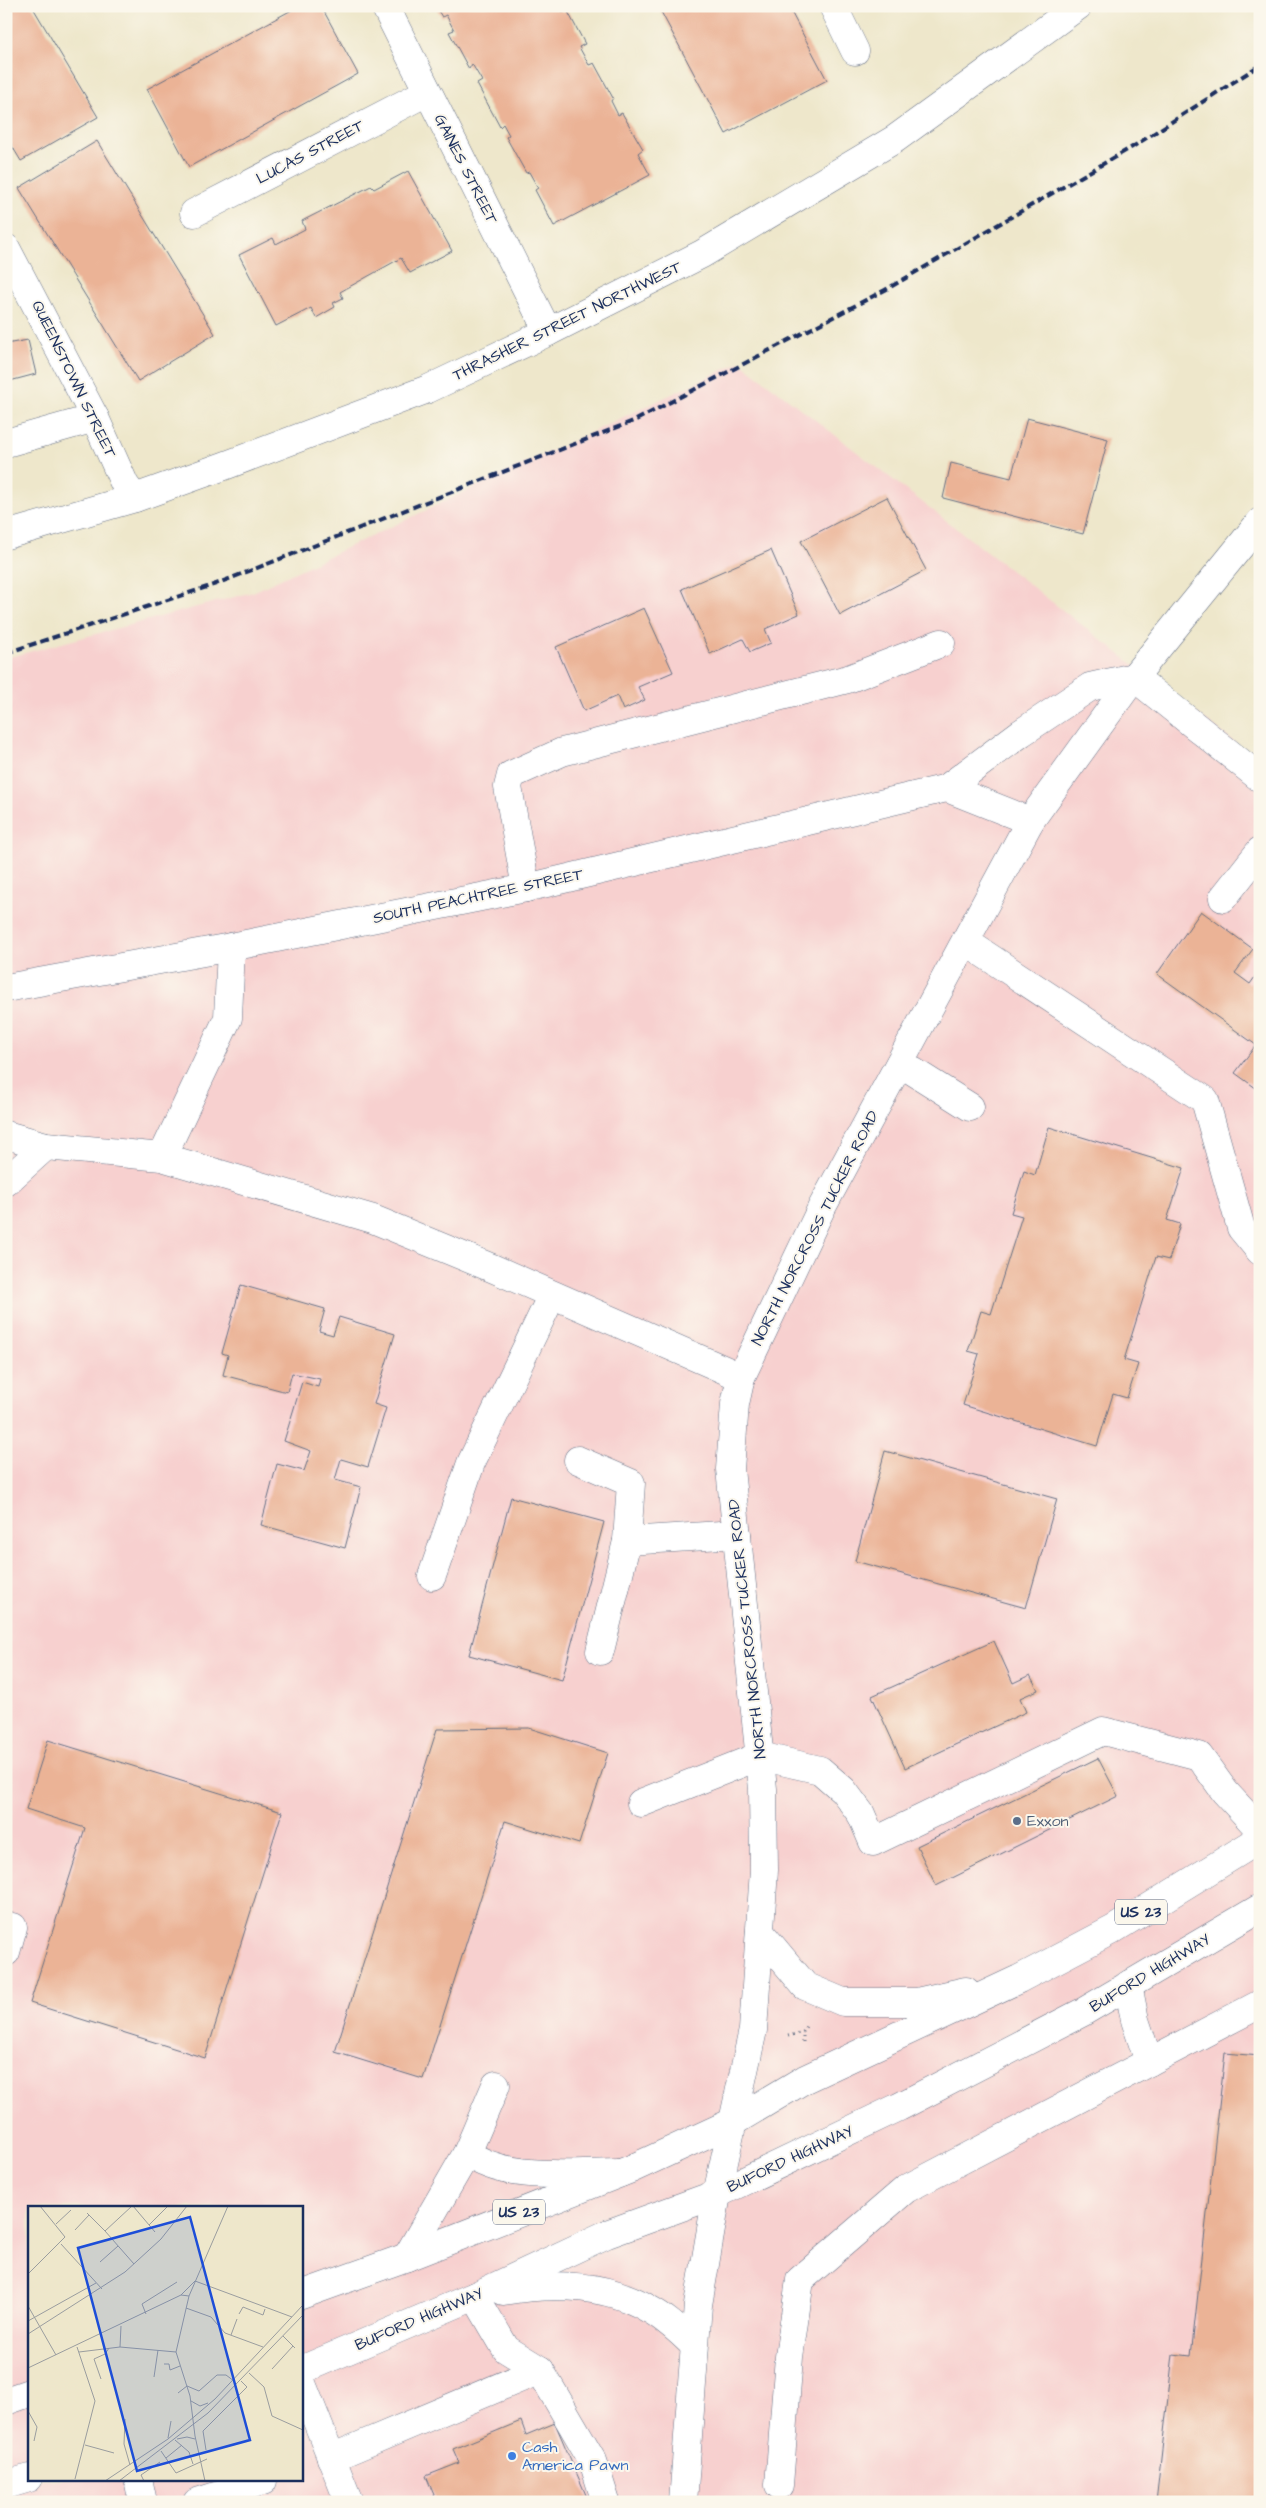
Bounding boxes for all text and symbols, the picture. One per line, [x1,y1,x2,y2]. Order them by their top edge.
street label: GAINES STREET [429,110,503,228]
street label: LUCAS STREET [252,114,368,190]
street label: THRASHER STREET NORTHWEST [449,256,685,386]
street label: QUEENSTOWN STREET [26,297,122,461]
street label: SOUTH PEACHTREE STREET [371,863,585,929]
street label: NORTH NORCROSS TUCKER ROAD [746,1107,884,1349]
street label: NORTH NORCROSS TUCKER ROAD [722,1498,772,1760]
place label: Exxon [1027,1810,1069,1832]
marker: Exxon [1011,1815,1023,1827]
road number: US 23 [1115,1900,1167,1924]
street label: BUFORD HIGHWAY [1086,1928,1215,2018]
street label: BUFORD HIGHWAY [723,2120,857,2198]
road number: US 23 [493,2200,545,2224]
inset map [28,2206,302,2480]
street label: BUFORD HIGHWAY [352,2282,487,2356]
place label: Cash America Pawn [522,2436,629,2476]
marker: Cash America Pawn [506,2450,518,2462]

